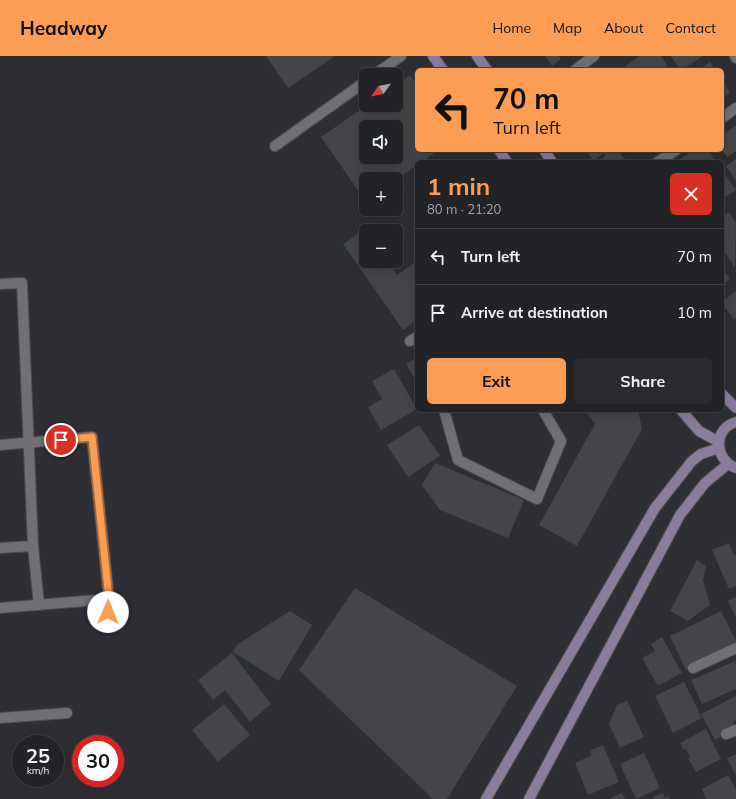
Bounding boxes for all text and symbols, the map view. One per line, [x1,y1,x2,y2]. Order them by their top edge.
text: Headway [20,16,107,40]
text: Home [492,19,531,37]
text: Map [553,19,582,37]
text: About [604,19,644,37]
text: Contact [666,19,716,37]
north arrow [359,68,403,112]
map controls [359,68,403,268]
text: 70 m [493,81,559,116]
icon: left [427,84,479,136]
text: Turn left [493,116,561,139]
button: sound [359,120,403,164]
text: 1 min [427,171,490,201]
button: + [359,172,403,216]
button: close [670,173,712,215]
text: 80 m · 21:20 [427,201,501,217]
button: − [359,224,403,268]
icon: left [427,246,449,268]
text: Turn left [461,247,520,266]
text: 70 m [677,247,712,266]
icon: arrive [427,302,449,324]
text: Arrive at destination [461,303,608,322]
text: 10 m [677,303,712,322]
button: Exit [427,358,566,404]
button: Share [574,358,712,404]
pin [44,423,78,457]
icon: arrive [50,429,72,451]
position arrow [87,591,129,633]
speed limit sign: 30 [72,735,124,787]
text: 25 [26,743,50,768]
text: km/h [27,764,49,777]

